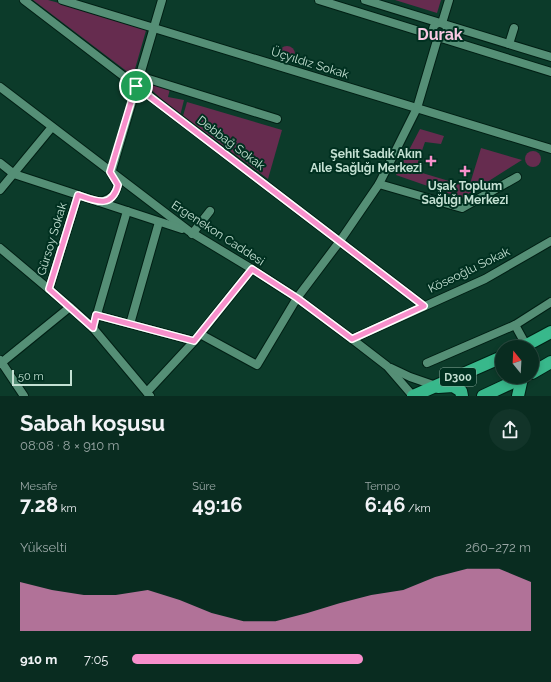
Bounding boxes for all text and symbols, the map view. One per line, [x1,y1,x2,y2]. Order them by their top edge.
district label: Durak [417,25,463,44]
street label: Üçyıldız Sokak [269,45,351,82]
pin [119,69,153,103]
icon: arrive [125,75,147,97]
street label: Debbağ Sokak [194,113,268,173]
place label: Şehit Sadık Akın Aile Sağlığı Merkezi [310,147,422,175]
marker: Şehit Sadık Akın Aile Sağlığı Merkezi [425,155,437,167]
marker: Uşak Toplum Sağlığı Merkezi [459,165,471,177]
place label: Uşak Toplum Sağlığı Merkezi [422,179,508,207]
street label: Ergenekon Caddesi [169,198,267,268]
street label: Gürsoy Sokak [34,200,70,277]
street label: Köseoğlu Sokak [426,244,513,296]
north arrow [495,340,539,384]
map controls [495,340,539,384]
scale bar [12,368,72,387]
road number: D300 [440,368,476,386]
text: 50 m [18,370,44,383]
button: share [489,409,531,451]
text: Sabah koşusu [20,410,165,436]
text: 08:08 · 8 × 910 m [20,438,120,453]
text: Mesafe [20,480,57,493]
text: Süre [192,480,216,493]
text: Tempo [365,480,400,493]
text: 7.28 [20,493,58,517]
text: 49:16 [192,493,243,517]
text: 6:46 [365,493,405,517]
text: km [58,502,77,515]
text: /km [405,502,431,515]
text: Yükselti [20,540,67,555]
text: 260–272 m [465,540,531,555]
text: 910 m [20,652,57,667]
text: 7:05 [84,652,108,667]

